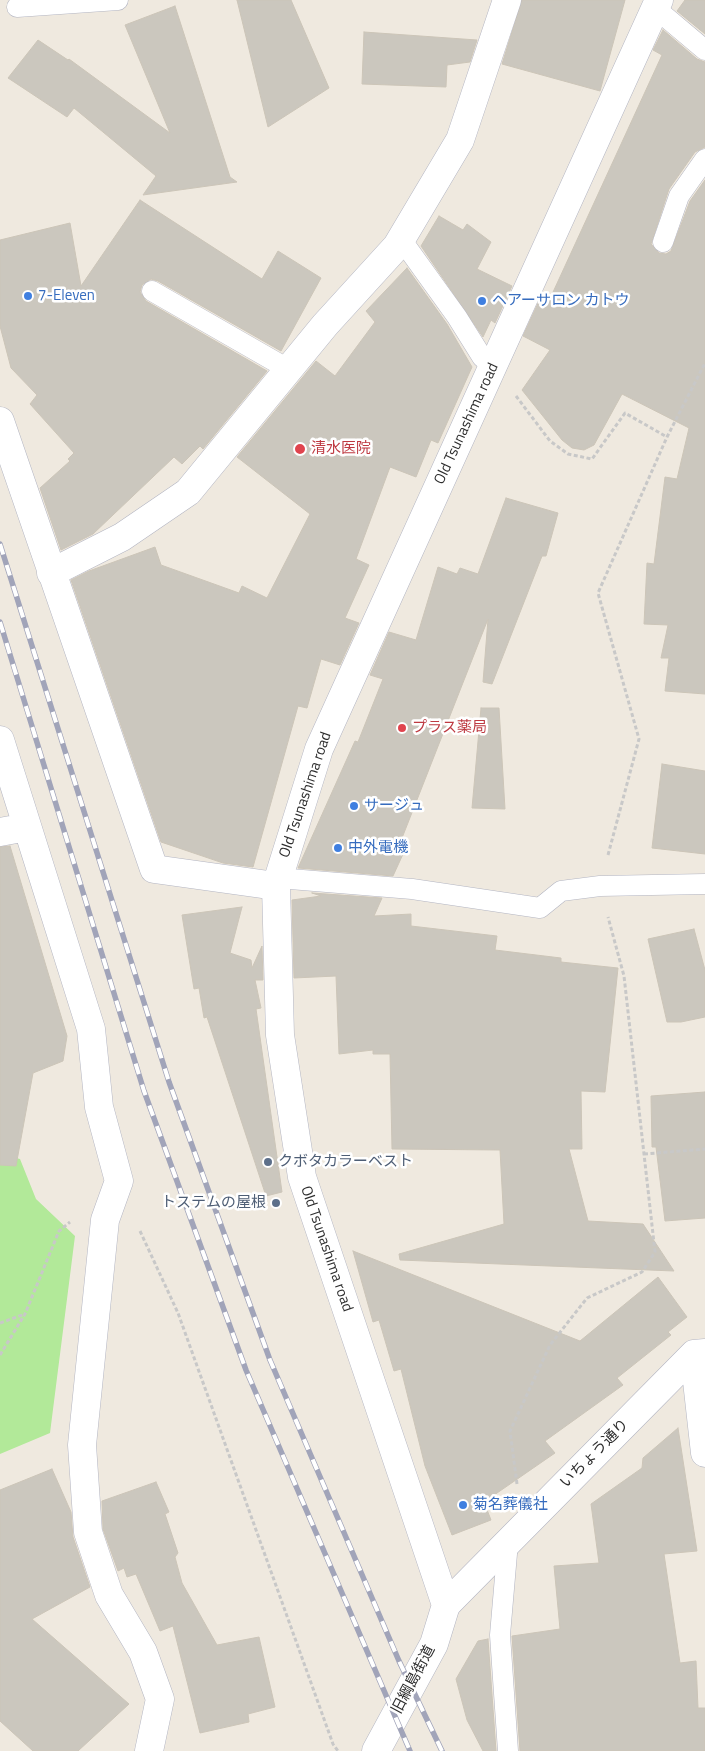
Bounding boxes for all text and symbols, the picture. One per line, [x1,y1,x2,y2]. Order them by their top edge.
place label: 7-Eleven [38,287,95,305]
marker: 7-Eleven [22,290,34,302]
place label: ヘアーサロン カトウ [492,292,629,310]
marker: ヘアーサロン カトウ [476,295,488,307]
street label: Old Tsunashima road [431,360,503,488]
place label: 清水医院 [311,440,371,458]
marker: 清水医院 [293,442,307,456]
place label: プラス薬局 [412,719,487,737]
marker: プラス薬局 [396,722,408,734]
street label: Old Tsunashima road [276,730,336,860]
place label: サージュ [364,797,424,815]
marker: サージュ [348,800,360,812]
place label: 中外電機 [348,839,408,857]
marker: 中外電機 [332,842,344,854]
place label: クボタカラーベスト [278,1153,413,1171]
marker: クボタカラーベスト [262,1156,274,1168]
street label: Old Tsunashima road [296,1184,356,1314]
place label: トステムの屋根 [161,1194,266,1212]
marker: トステムの屋根 [270,1197,282,1209]
street label: いちょう通り [557,1416,633,1492]
place label: 菊名葬儀社 [473,1496,548,1514]
marker: 菊名葬儀社 [457,1499,469,1511]
street label: 旧綱島街道 [388,1643,440,1717]

